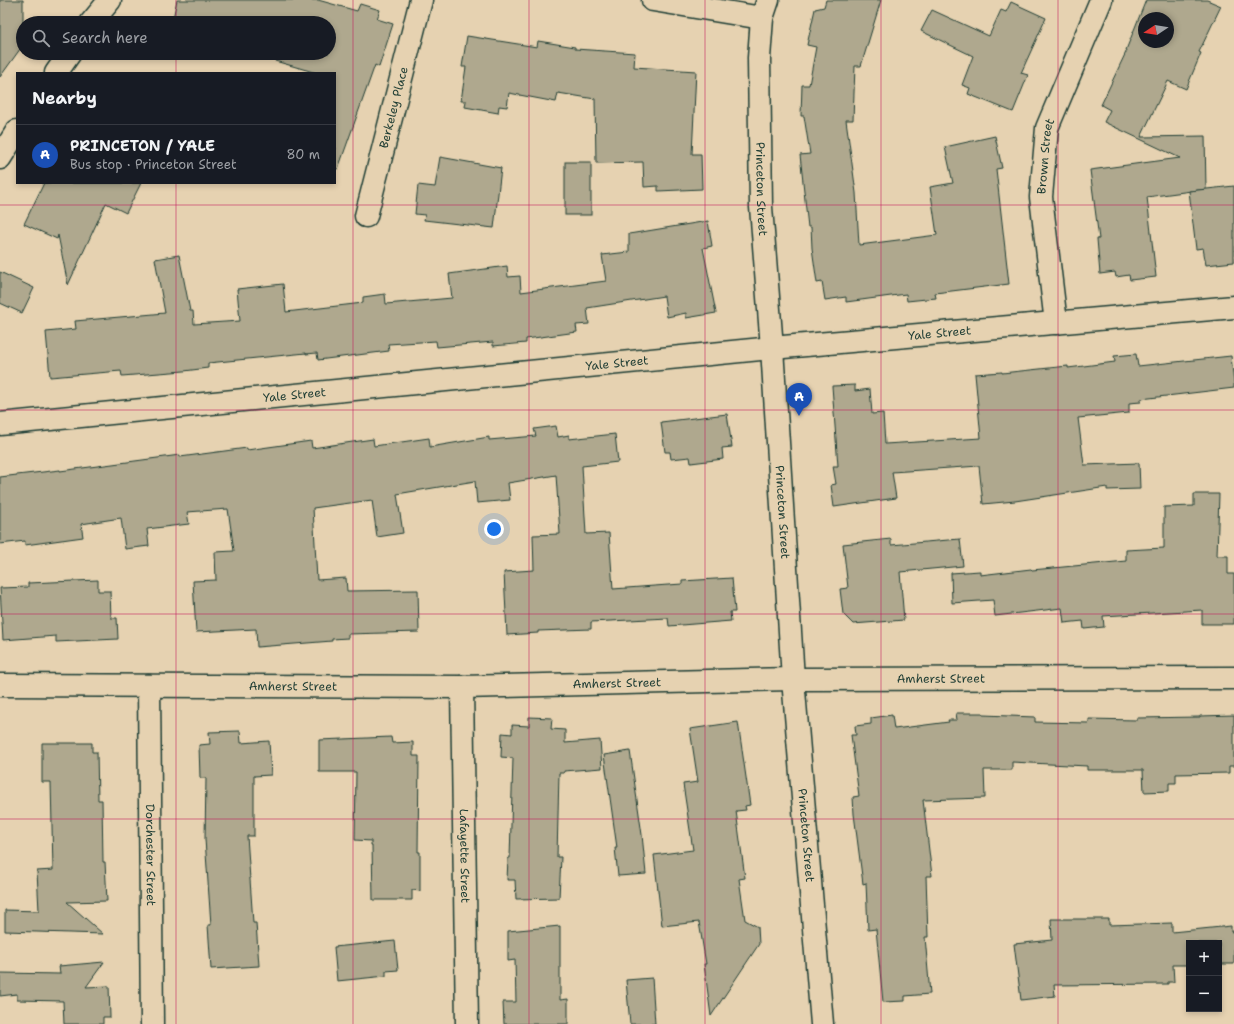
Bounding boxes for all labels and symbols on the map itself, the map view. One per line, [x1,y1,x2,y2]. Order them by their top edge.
north arrow [1138,12,1174,48]
street label: Berkeley Place [376,65,412,150]
street label: Brown Street [1033,116,1058,195]
street label: Princeton Street [752,142,771,236]
street label: Yale Street [907,322,972,344]
street label: Yale Street [585,352,649,374]
pin: A [786,383,812,416]
street label: Yale Street [262,384,327,406]
street label: Princeton Street [771,465,793,560]
your location [484,519,504,539]
street label: Amherst Street [897,671,985,687]
street label: Amherst Street [573,674,661,692]
street label: Amherst Street [249,678,337,694]
street label: Princeton Street [794,788,818,883]
street label: Dorchester Street [142,804,159,906]
street label: Lafayette Street [456,809,473,903]

